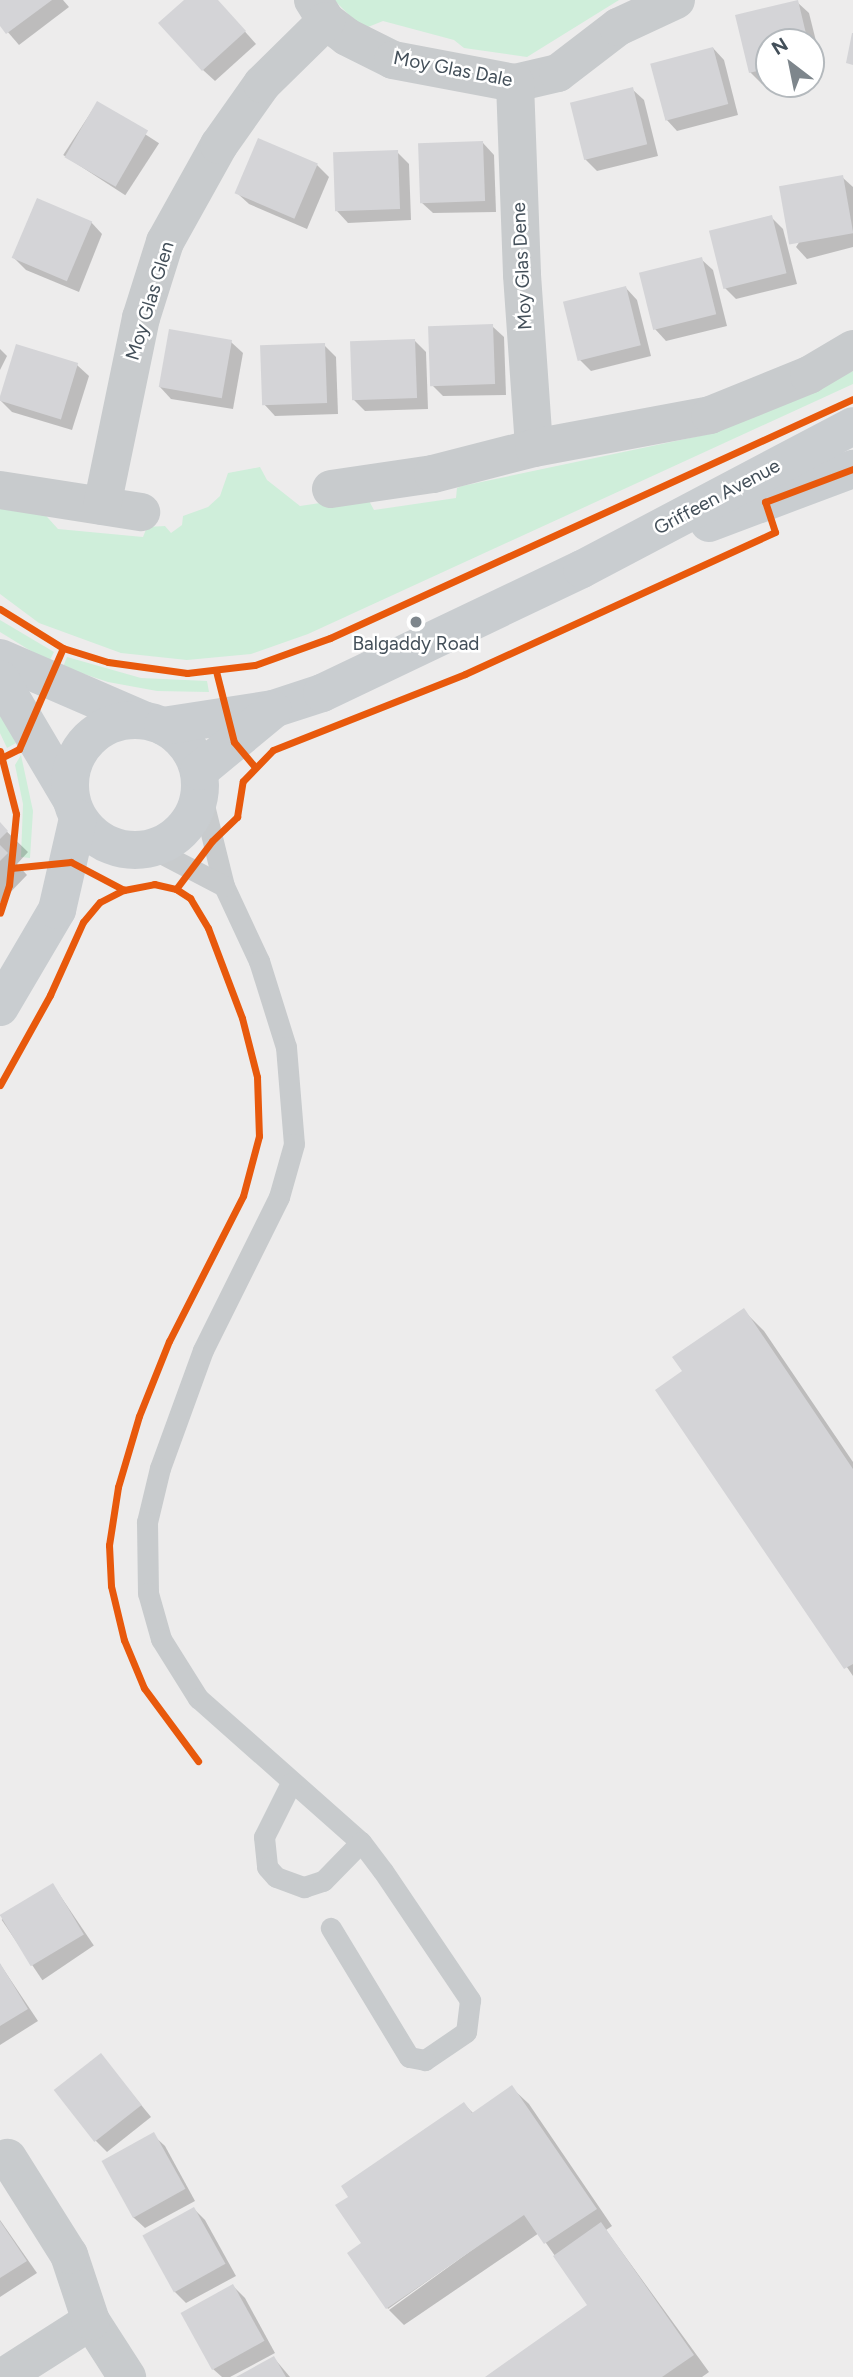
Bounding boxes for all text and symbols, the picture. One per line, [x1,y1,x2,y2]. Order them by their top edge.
north arrow [755,28,825,98]
text: N [767,33,792,60]
street label: Moy Glas Dale [392,46,514,92]
street label: Moy Glas Dene [507,202,537,330]
street label: Moy Glas Glen [121,239,179,363]
street label: Griffeen Avenue [650,454,784,540]
marker: Balgaddy Road [408,614,424,630]
place label: Balgaddy Road [352,633,480,655]

